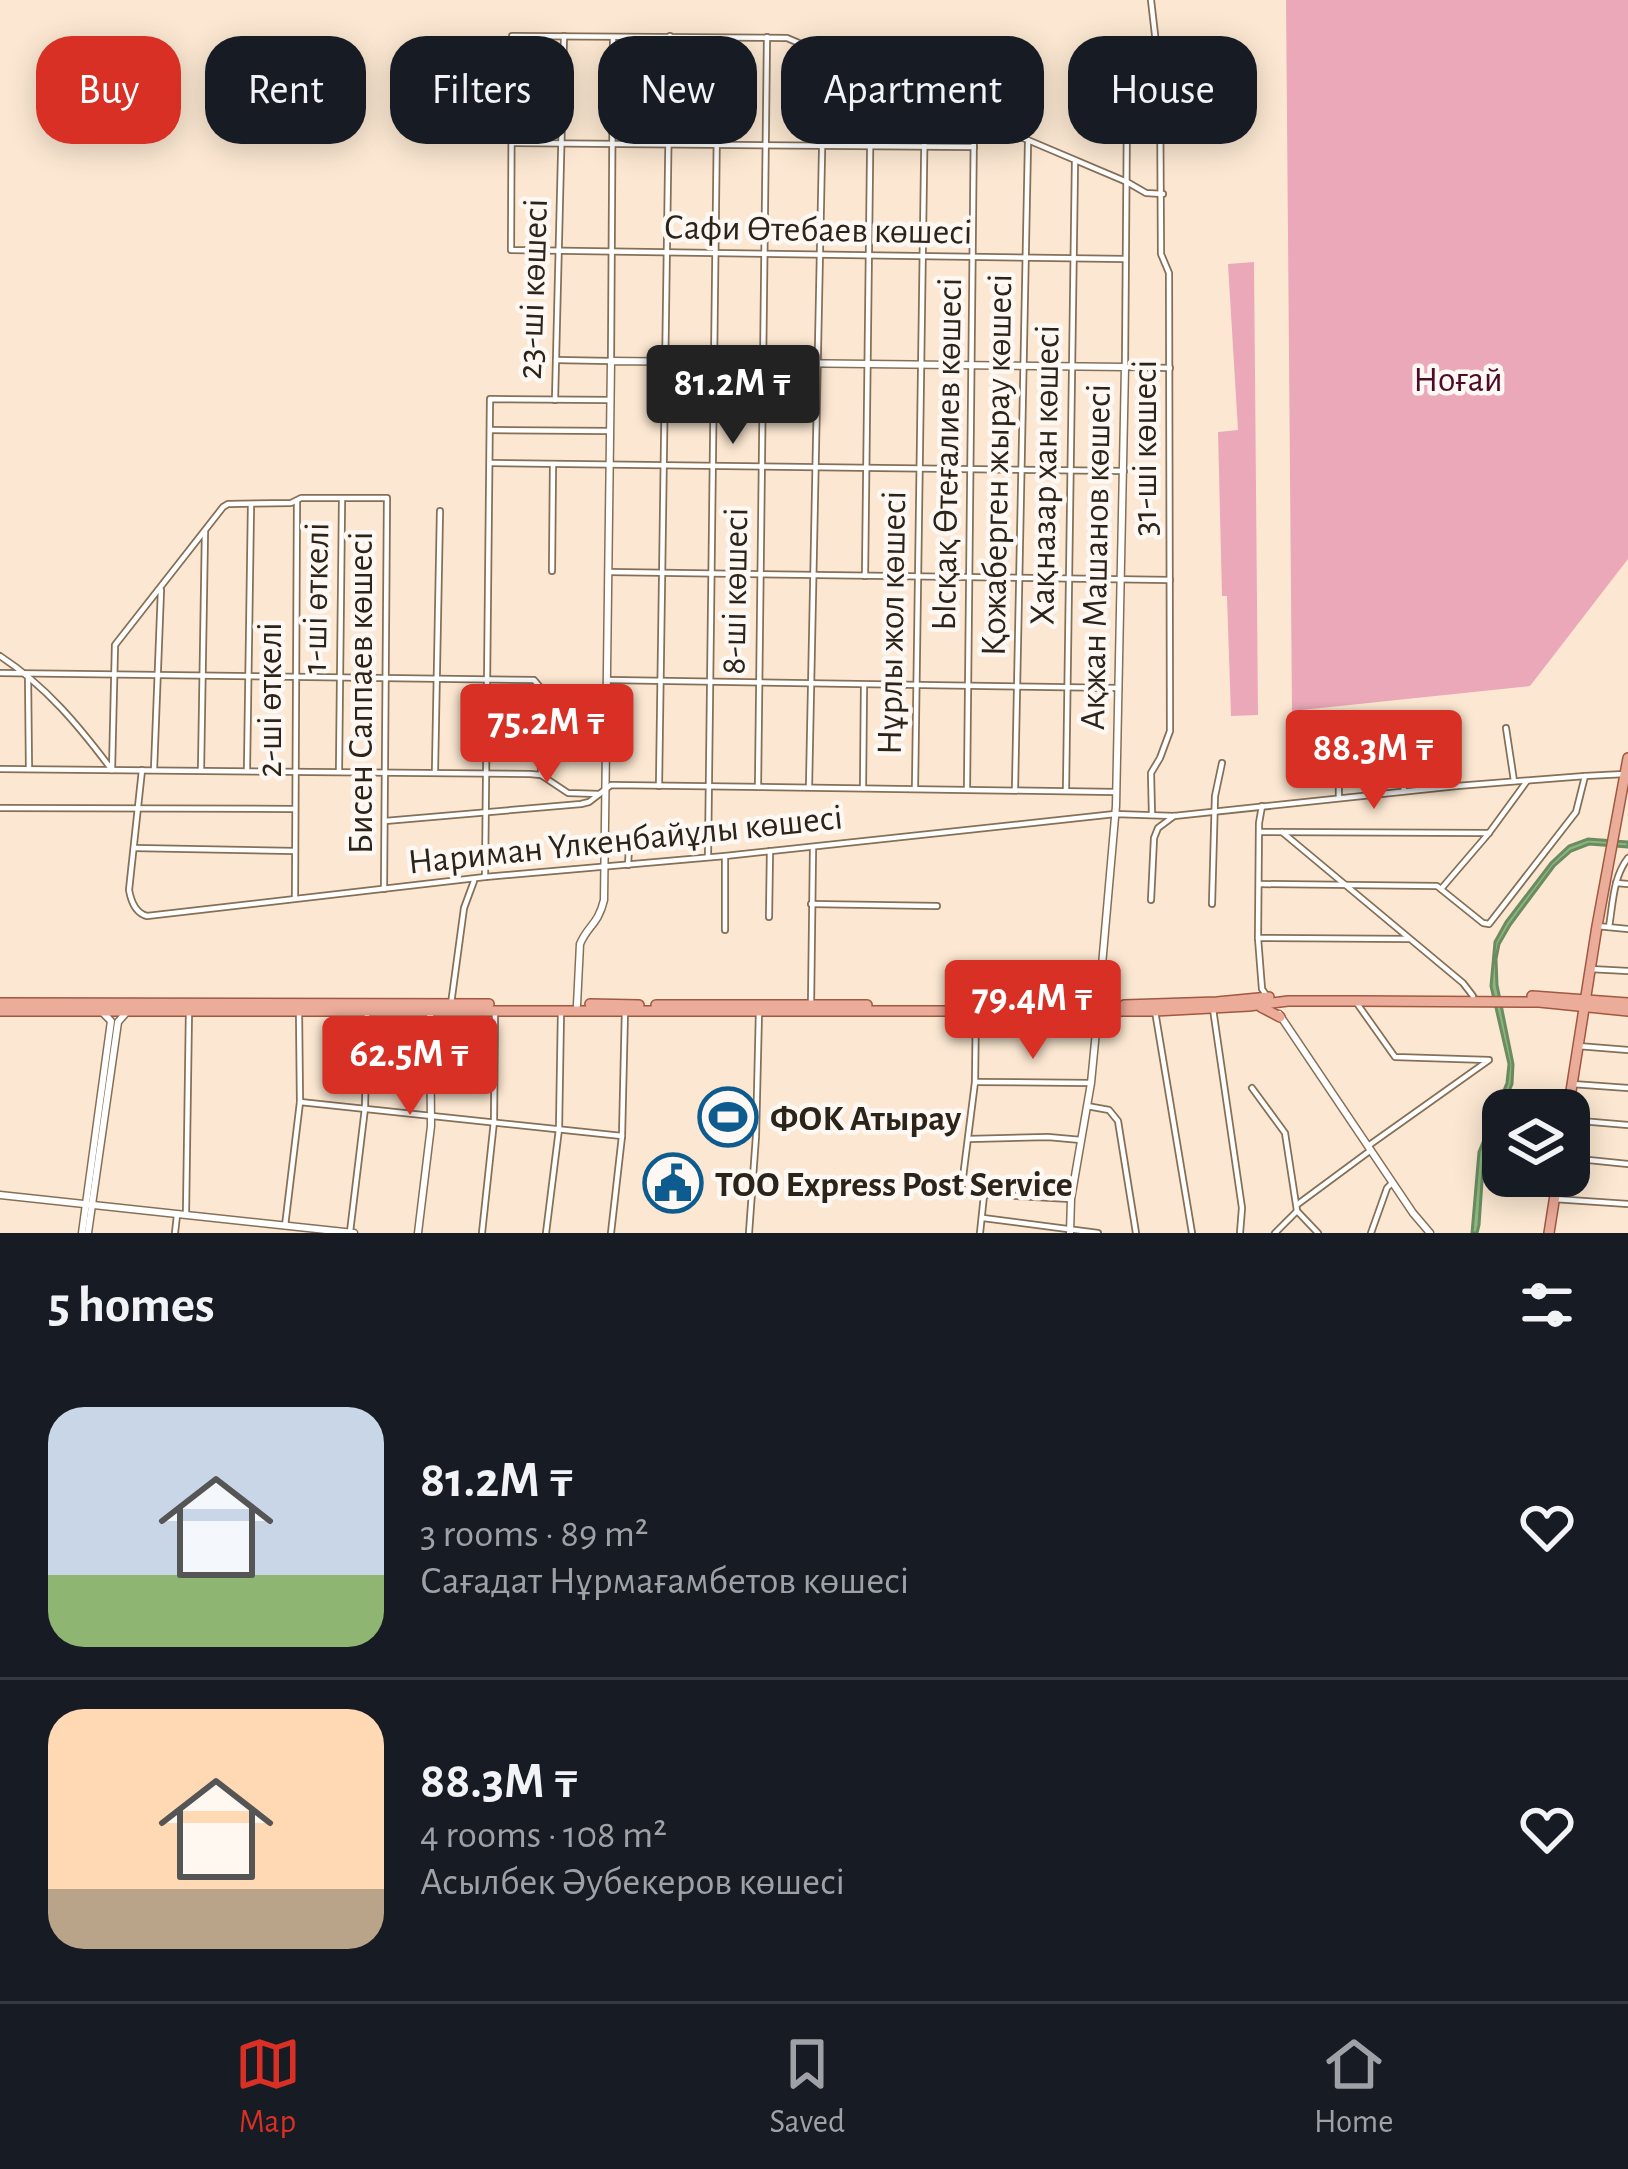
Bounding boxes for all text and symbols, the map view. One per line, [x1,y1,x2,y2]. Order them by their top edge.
chip: Buy [36,36,181,144]
chip: Rent [205,36,366,144]
chip: Filters [390,36,574,144]
chip: New [598,36,757,144]
chip: Apartment [781,36,1044,144]
chip: House [1068,36,1257,144]
street label: 23-шi көшесi [512,198,554,380]
street label: Сафи Өтебаев көшесі [663,209,973,251]
street label: Қожаберген жырау көшесі [976,274,1018,657]
street label: Ысқақ Өтеғалиев көшесі [926,277,968,631]
street label: Хақназар хан көшесі [1024,324,1066,626]
pin: 81.2M ₸ [622,345,844,447]
street label: 31-ші көшесі [1127,360,1163,536]
park label: Ноғай [1413,362,1503,398]
text: 81.2M ₸ [674,364,792,403]
street label: Ақжан Машанов көшесі [1075,383,1117,731]
street label: Нұрлы жол көшесі [872,491,912,755]
street label: 8-шi көшесi [716,507,754,675]
street label: 1-ші өткелі [297,522,335,674]
street label: Бисен Саппаев көшесі [343,531,379,855]
street label: 2-ші өткелі [252,622,288,778]
pin: 75.2M ₸ [436,684,658,786]
text: 75.2M ₸ [487,703,607,742]
pin: 88.3M ₸ [1263,710,1485,812]
text: 88.3M ₸ [1313,729,1435,768]
street label: Нариман Үлкенбайұлы көшесі [406,799,844,881]
pin: 79.4M ₸ [922,960,1144,1062]
text: 79.4M ₸ [972,979,1094,1018]
pin: 62.5M ₸ [299,1016,521,1118]
text: 62.5M ₸ [349,1035,471,1074]
sports icon: ФОК Атырау [697,1086,759,1148]
map controls [1482,1089,1590,1197]
button: layers [1482,1089,1590,1197]
place label: ФОК Атырау [770,1101,962,1137]
public building icon: ТОО Express Post Service [642,1152,704,1214]
place label: ТОО Express Post Service [715,1167,1073,1203]
icon: filters [1514,1272,1580,1338]
text: 5 homes [48,1280,215,1331]
icon: home [144,1455,288,1599]
text: 81.2M ₸ [420,1455,575,1506]
icon: heart [1514,1494,1580,1560]
text: 3 rooms · 89 m² [420,1515,648,1554]
text: Сағадат Нұрмағамбетов көшесі [420,1562,909,1601]
text: 88.3M ₸ [420,1756,580,1807]
icon: home [144,1757,288,1901]
icon: heart [1514,1796,1580,1862]
text: 4 rooms · 108 m² [420,1816,667,1855]
text: Асылбек Әубекеров көшесі [420,1863,845,1902]
tab: Map [235,2031,301,2143]
tab: Saved [770,2031,845,2143]
tab: Home [1314,2031,1393,2143]

